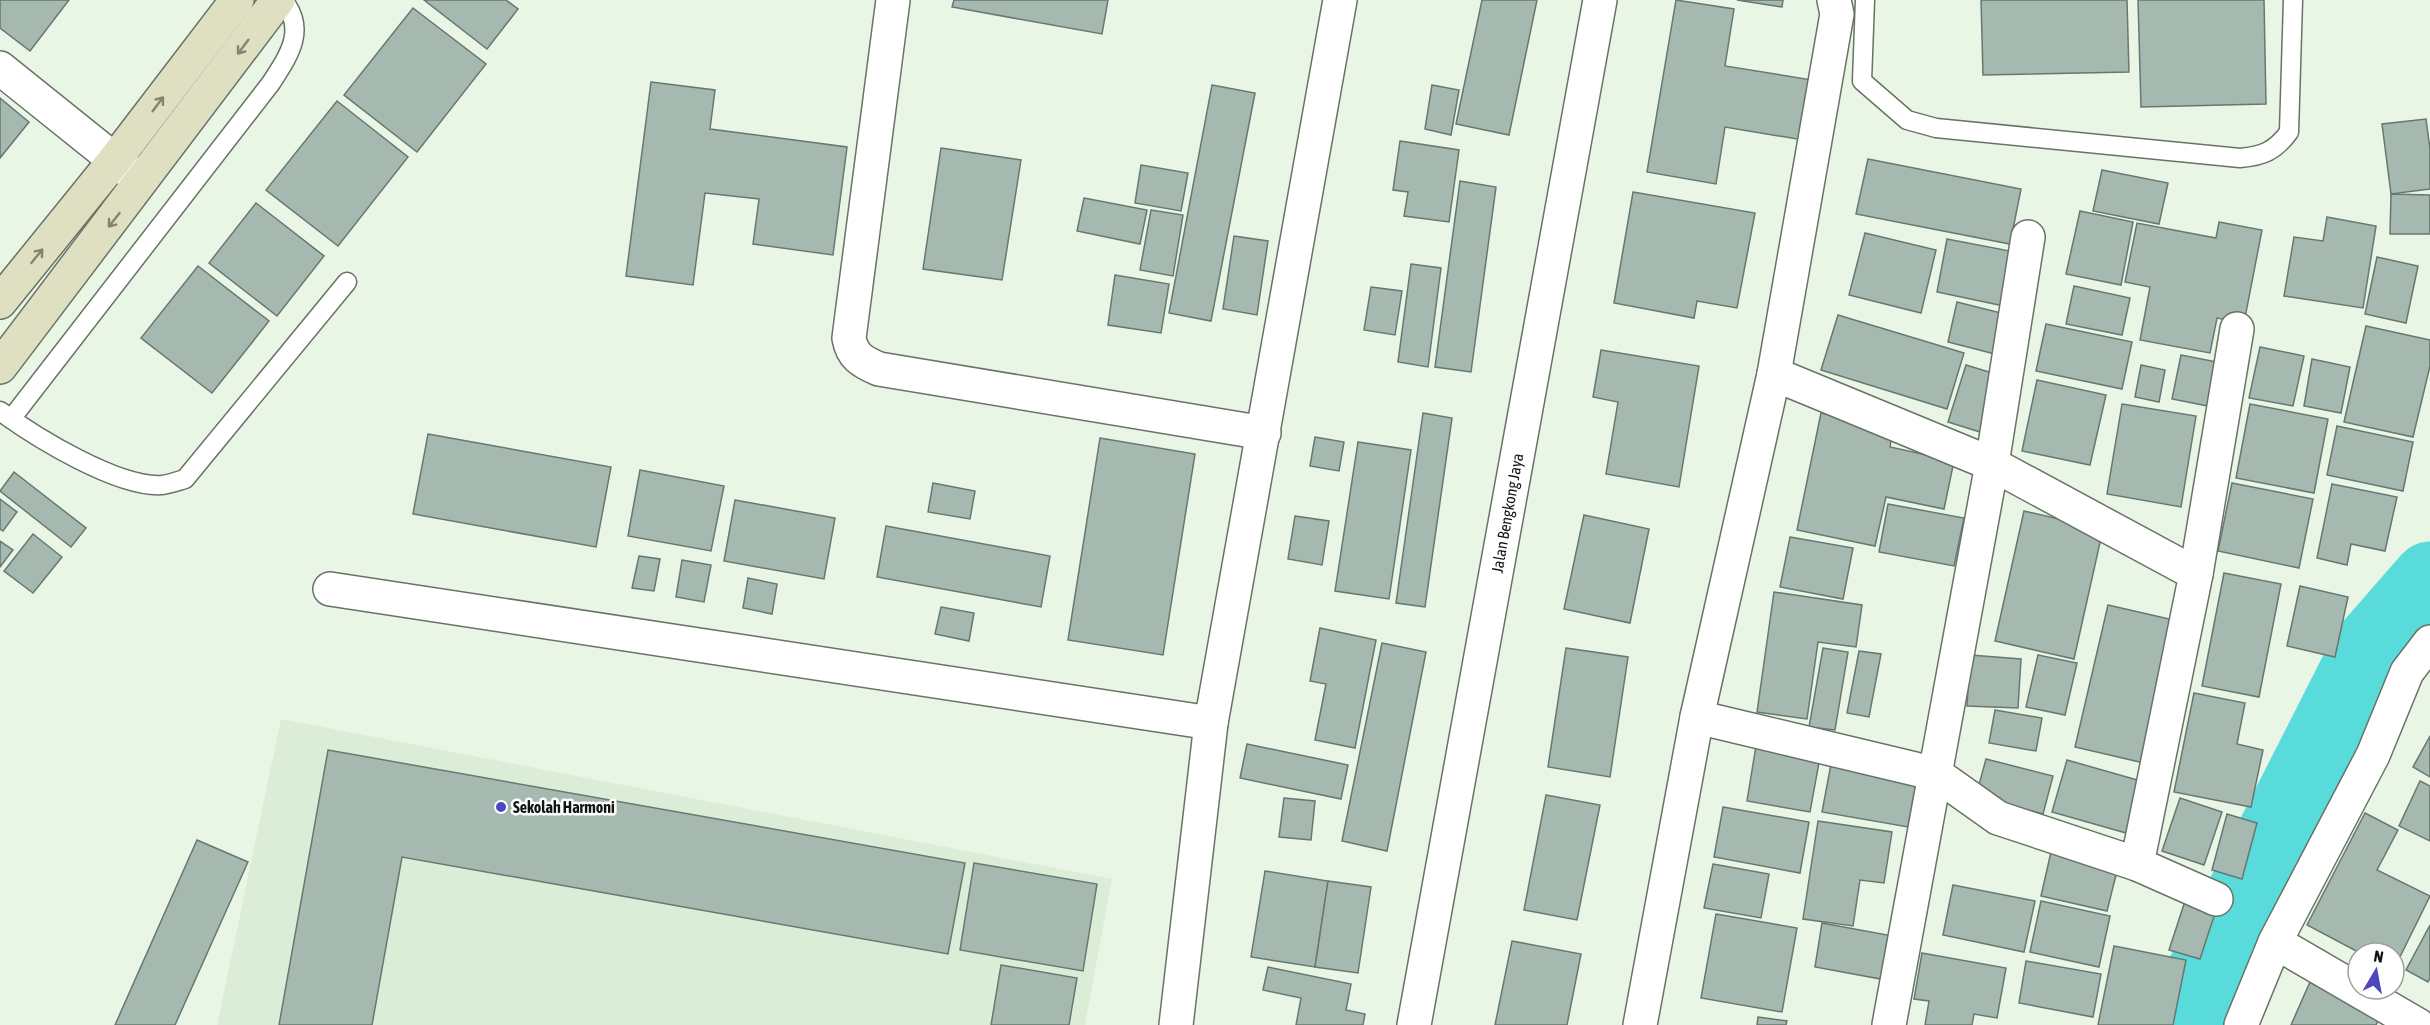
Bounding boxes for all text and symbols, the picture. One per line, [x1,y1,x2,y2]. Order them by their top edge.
one-way arrow [237,39,250,55]
one-way arrow [151,96,164,112]
one-way arrow [107,211,120,227]
one-way arrow [30,249,43,265]
street label: Jalan Bengkong Jaya [1488,452,1527,574]
place label: Sekolah Harmoni [513,798,615,816]
marker: Sekolah Harmoni [494,800,508,814]
north arrow [2346,941,2406,1001]
text: N [2372,947,2385,966]

